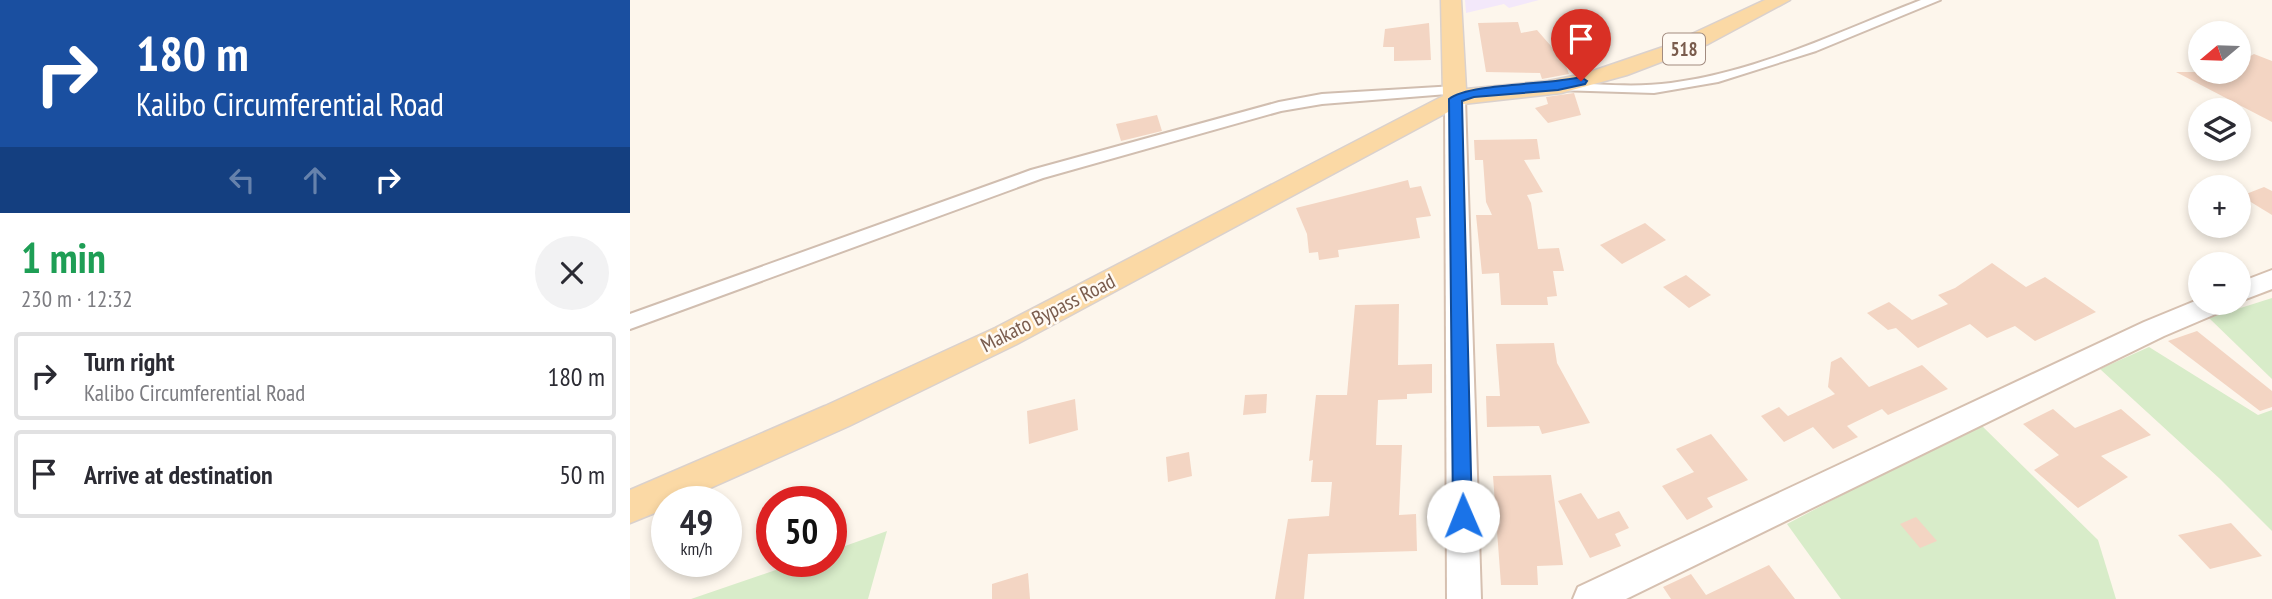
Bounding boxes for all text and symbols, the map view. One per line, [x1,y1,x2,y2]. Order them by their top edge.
pin [1551,9,1611,81]
icon: arrive [1562,20,1600,58]
text: 180 m [136,21,249,85]
north arrow [2188,21,2250,84]
map controls [2188,21,2251,315]
icon: right [21,28,112,119]
road number: 518 [1663,34,1705,64]
text: Kalibo Circumferential Road [136,83,444,125]
button: layers [2188,98,2251,161]
icon: left [223,161,261,199]
icon: ahead [296,161,334,199]
icon: right [369,161,407,199]
button: + [2188,175,2251,238]
text: 1 min [21,230,106,285]
button: close [535,236,609,310]
button: − [2188,252,2251,315]
street label: Makato Bypass Road [976,267,1120,358]
text: 230 m · 12:32 [21,284,133,313]
text: Turn right [84,345,175,378]
icon: right [25,357,63,395]
text: 180 m [547,360,605,393]
text: Kalibo Circumferential Road [84,378,305,407]
icon: arrive [25,455,63,493]
text: Arrive at destination [84,458,273,491]
text: 50 m [559,458,605,491]
position arrow [1426,479,1500,553]
speed limit sign: 50 [756,486,847,577]
text: 49 [680,499,713,545]
text: km/h [681,537,712,560]

